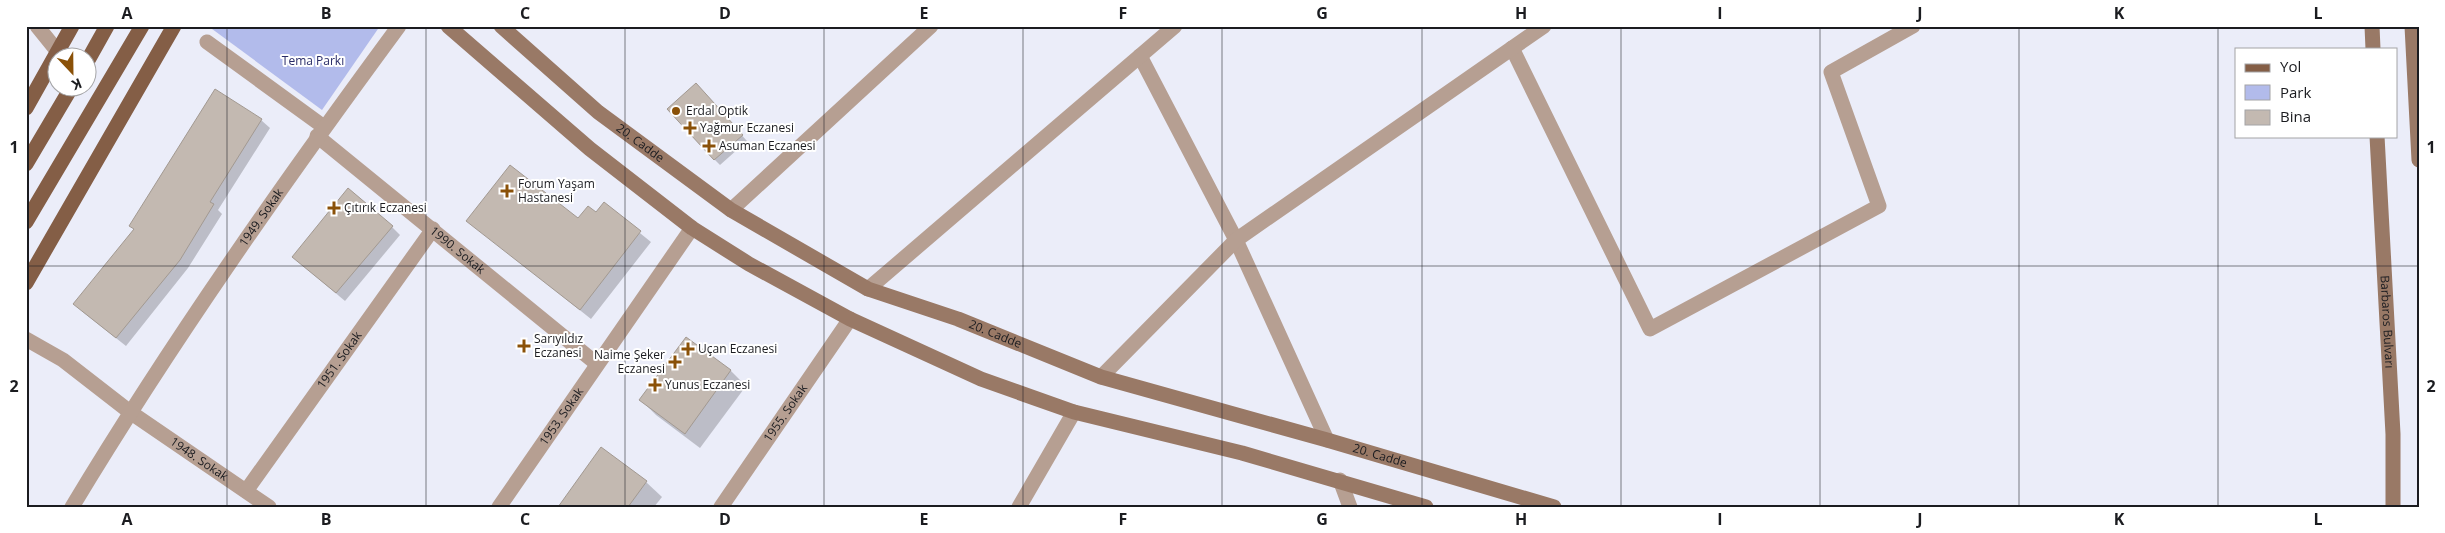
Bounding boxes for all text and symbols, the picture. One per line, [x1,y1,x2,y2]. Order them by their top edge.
text: A [121,2,133,24]
text: B [321,2,331,24]
text: C [520,2,530,24]
text: D [719,2,731,24]
text: E [920,2,929,24]
text: F [1119,2,1127,24]
text: G [1316,2,1328,24]
text: H [1515,2,1527,24]
text: I [1717,2,1723,24]
text: J [1915,2,1923,24]
text: K [2114,2,2125,24]
text: L [2313,2,2323,24]
north arrow [48,48,98,98]
legend [2235,48,2398,138]
park label: Tema Parkı [282,52,344,69]
text: Yol [2280,56,2301,76]
text: K [69,74,85,95]
text: Park [2280,82,2311,102]
place label: Erdal Optik [686,102,749,119]
marker: Erdal Optik [670,105,682,117]
text: Bina [2280,106,2311,126]
street label: 20. Cadde [613,119,668,166]
place label: Yağmur Eczanesi [700,119,794,136]
marker: Yağmur Eczanesi [684,122,696,134]
text: 1 [9,136,19,158]
text: 1 [2426,136,2436,158]
place label: Asuman Eczanesi [719,137,815,154]
marker: Asuman Eczanesi [703,140,715,152]
place label: Forum Yaşam Hastanesi [518,175,595,206]
street label: 1949. Sokak [235,184,287,249]
marker: Forum Yaşam Hastanesi [500,184,514,198]
place label: Çıtırık Eczanesi [344,199,427,216]
marker: Çıtırık Eczanesi [328,202,340,214]
street label: 1990. Sokak [426,222,490,278]
street label: Barbaros Bulvarı [2376,275,2398,369]
street label: 20. Cadde [966,315,1025,352]
street label: 1951. Sokak [313,327,366,392]
place label: Sarıyıldız Eczanesi [534,330,584,361]
marker: Sarıyıldız Eczanesi [518,340,530,352]
place label: Uçan Eczanesi [698,340,777,357]
marker: Uçan Eczanesi [682,343,694,355]
place label: Naime Şeker Eczanesi [594,346,665,377]
marker: Naime Şeker Eczanesi [669,356,681,368]
text: 2 [9,375,19,397]
text: 2 [2426,375,2436,397]
place label: Yunus Eczanesi [665,376,750,393]
marker: Yunus Eczanesi [649,379,661,391]
street label: 1955. Sokak [759,380,811,445]
street label: 1953. Sokak [535,383,588,449]
street label: 1948. Sokak [167,433,232,485]
street label: 20. Cadde [1351,439,1409,471]
text: A [121,508,133,530]
text: B [321,508,331,530]
text: C [520,508,530,530]
text: D [719,508,731,530]
text: E [920,508,929,530]
text: F [1119,508,1127,530]
text: G [1316,508,1328,530]
text: H [1515,508,1527,530]
text: I [1717,508,1723,530]
text: J [1915,508,1923,530]
text: K [2114,508,2125,530]
text: L [2313,508,2323,530]

